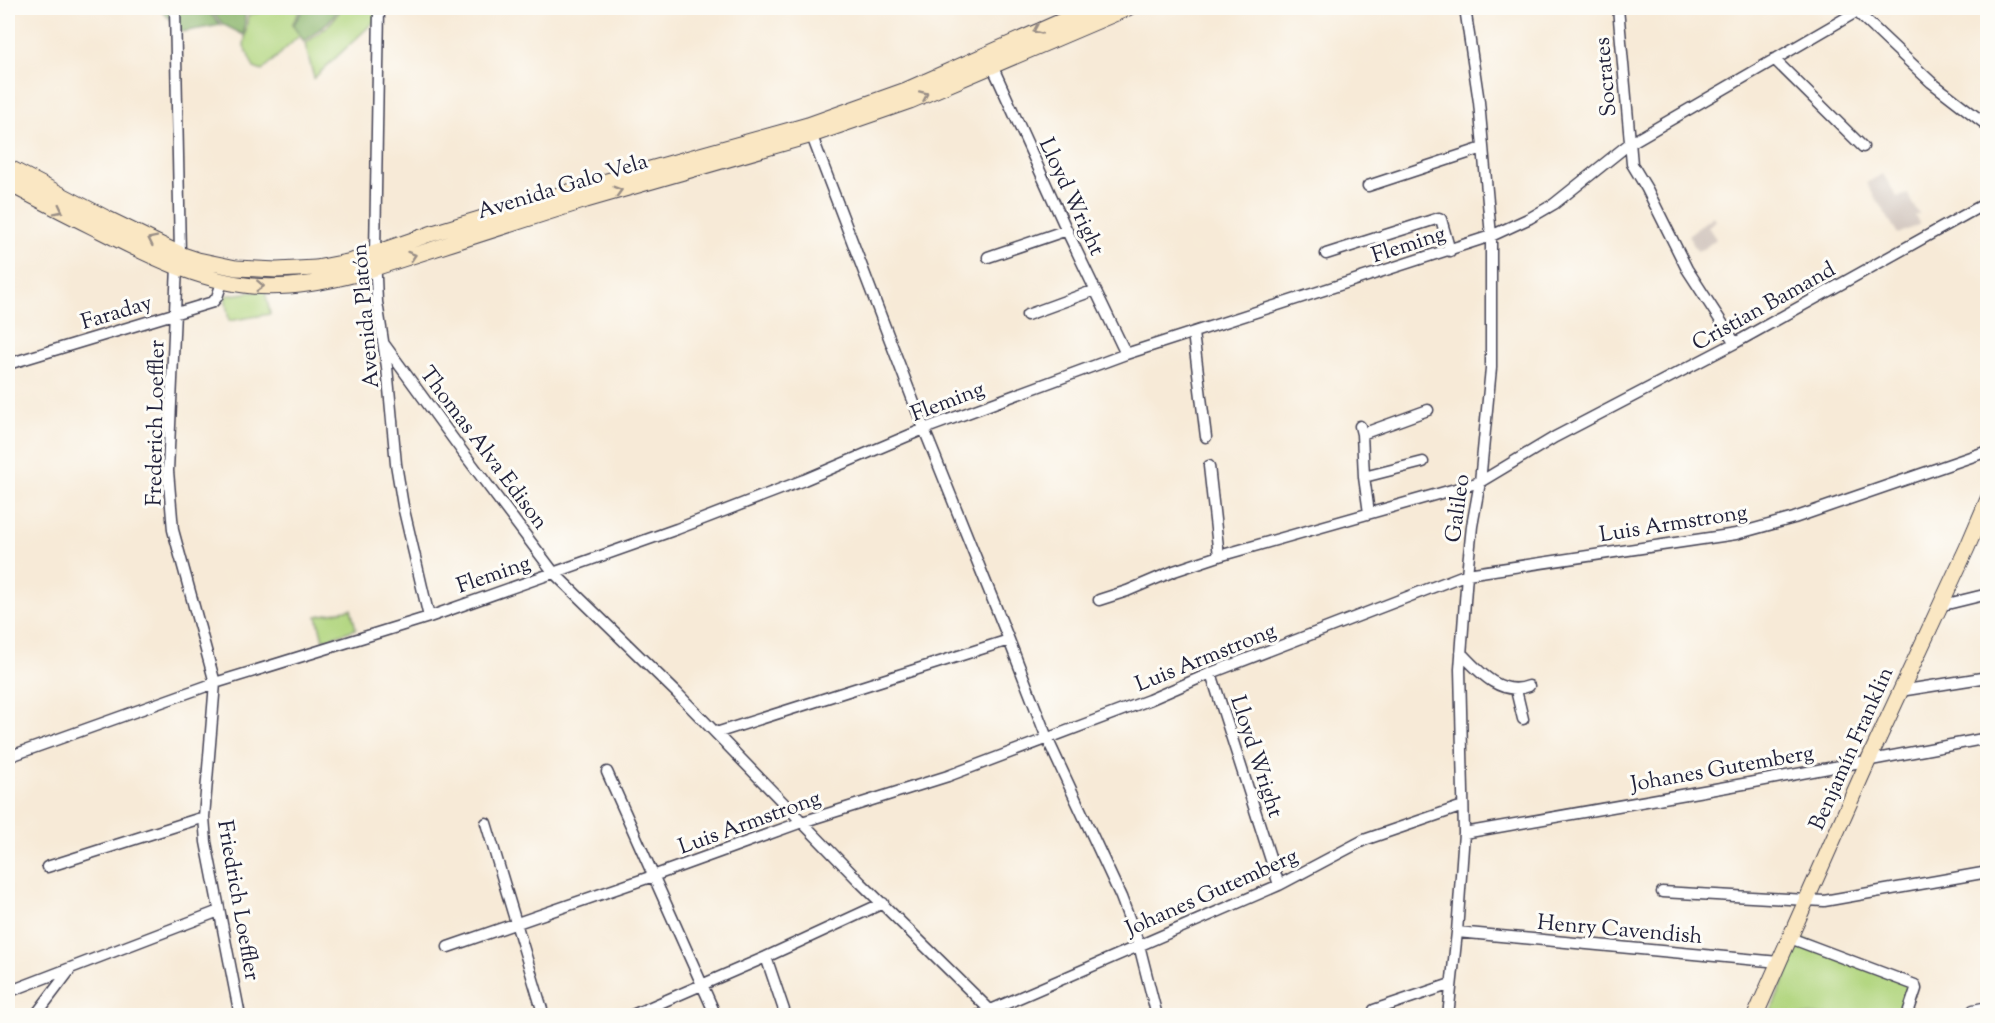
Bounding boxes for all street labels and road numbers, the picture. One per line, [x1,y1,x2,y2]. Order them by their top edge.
street label: Socrates [1588,36,1626,118]
street label: Lloyd Wright [1029,133,1112,262]
street label: Avenida Galo Vela [474,147,652,229]
street label: Fleming [1368,219,1450,273]
street label: Avenida Platón [345,242,389,389]
street label: Cristian Bamand [1687,255,1842,360]
street label: Faraday [77,288,156,340]
street label: Frederich Loeffler [140,340,174,507]
street label: Thomas Alva Edison [410,360,555,537]
street label: Fleming [907,374,990,431]
street label: Galileo [1438,472,1480,545]
street label: Luis Armstrong [1597,497,1750,552]
street label: Fleming [453,548,536,603]
street label: Luis Armstrong [1131,616,1282,702]
street label: Benjamín Franklin [1802,662,1903,836]
street label: Lloyd Wright [1220,692,1290,823]
street label: Johanes Gutemberg [1627,738,1817,802]
street label: Luis Armstrong [674,783,826,864]
street label: Friedrich Loeffler [207,818,267,983]
street label: Johanes Gutemberg [1120,841,1304,946]
street label: Henry Cavendish [1536,908,1704,954]

